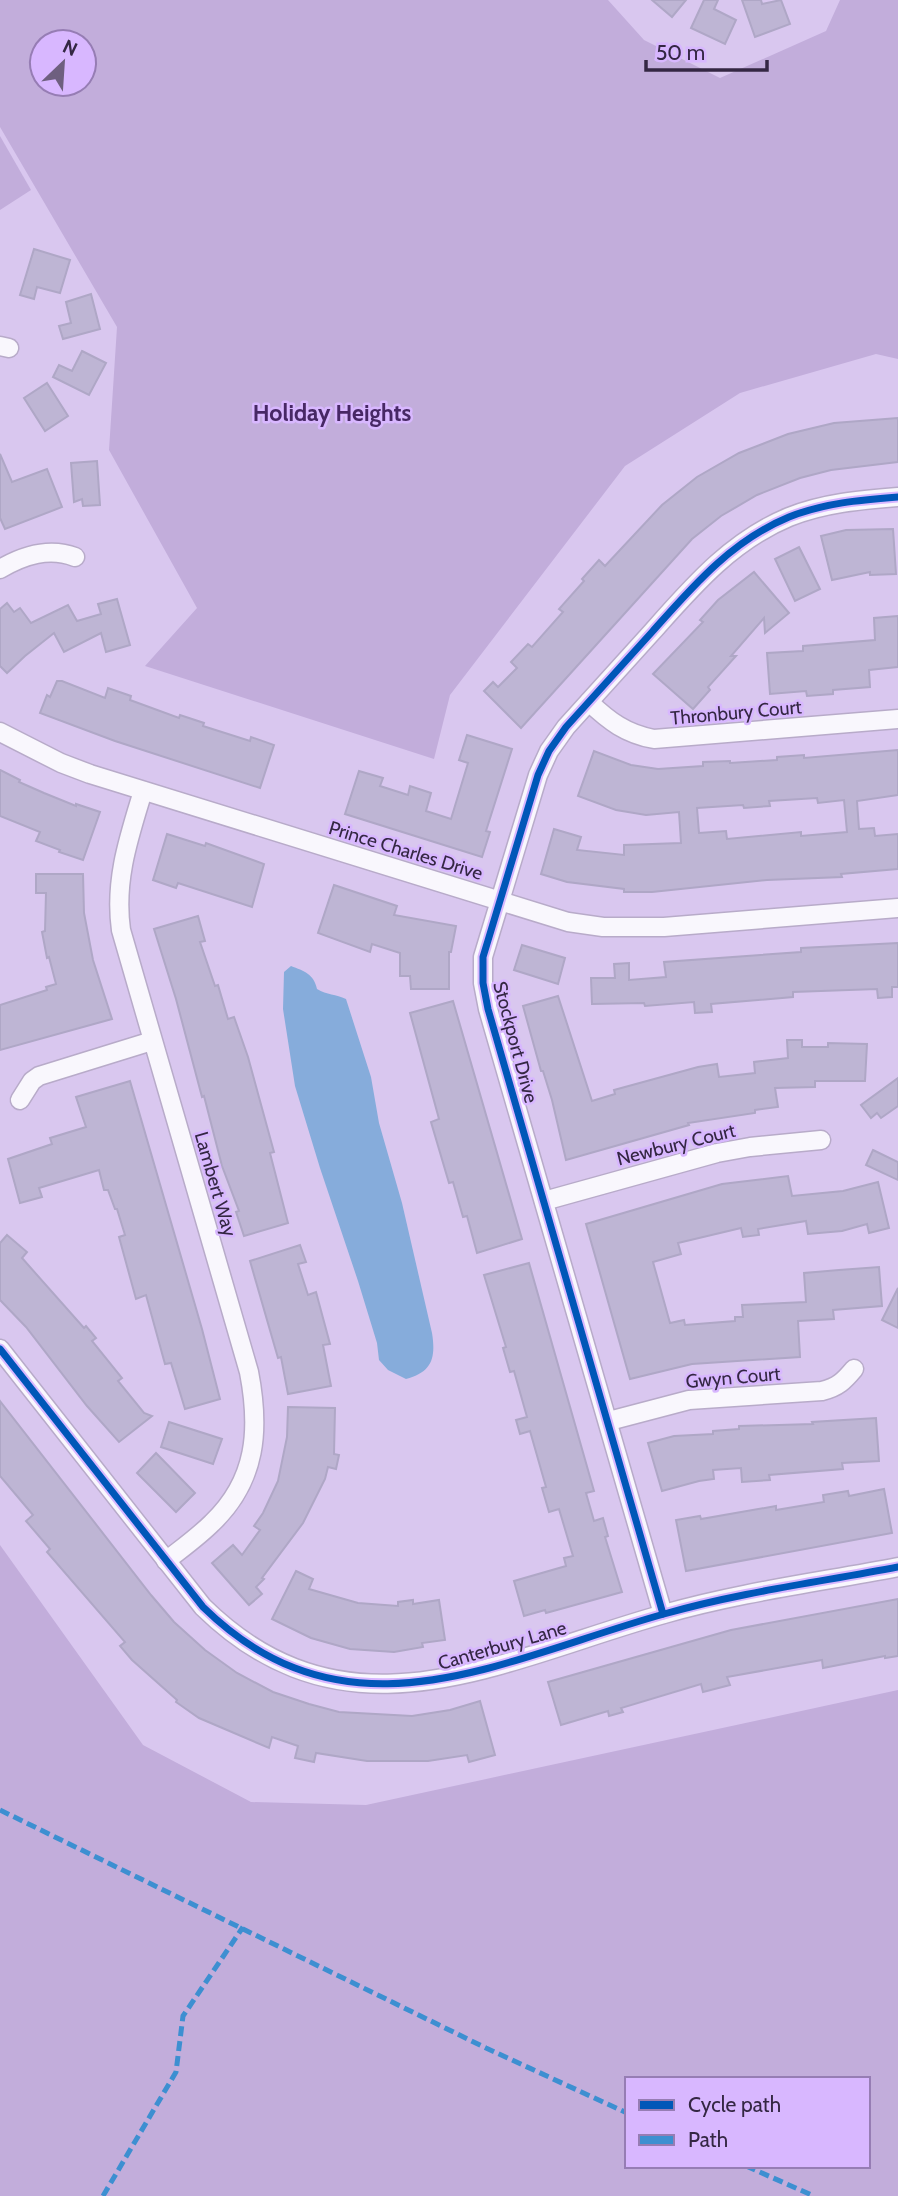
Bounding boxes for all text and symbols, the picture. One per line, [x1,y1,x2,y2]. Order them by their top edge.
north arrow [28,28,98,98]
scale bar [646,28,767,72]
text: N [59,35,81,61]
text: 50 m [656,40,705,65]
district label: Holiday Heights [253,399,411,427]
street label: Thronbury Court [669,695,803,730]
street label: Prince Charles Drive [326,816,486,885]
street label: Stockport Drive [488,979,543,1106]
street label: Newbury Court [615,1119,738,1170]
street label: Lambert Way [190,1129,242,1240]
street label: Gwyn Court [685,1362,782,1393]
street label: Canterbury Lane [435,1616,569,1675]
legend [625,2077,870,2168]
text: Cycle path [688,2092,781,2117]
text: Path [688,2127,728,2152]

